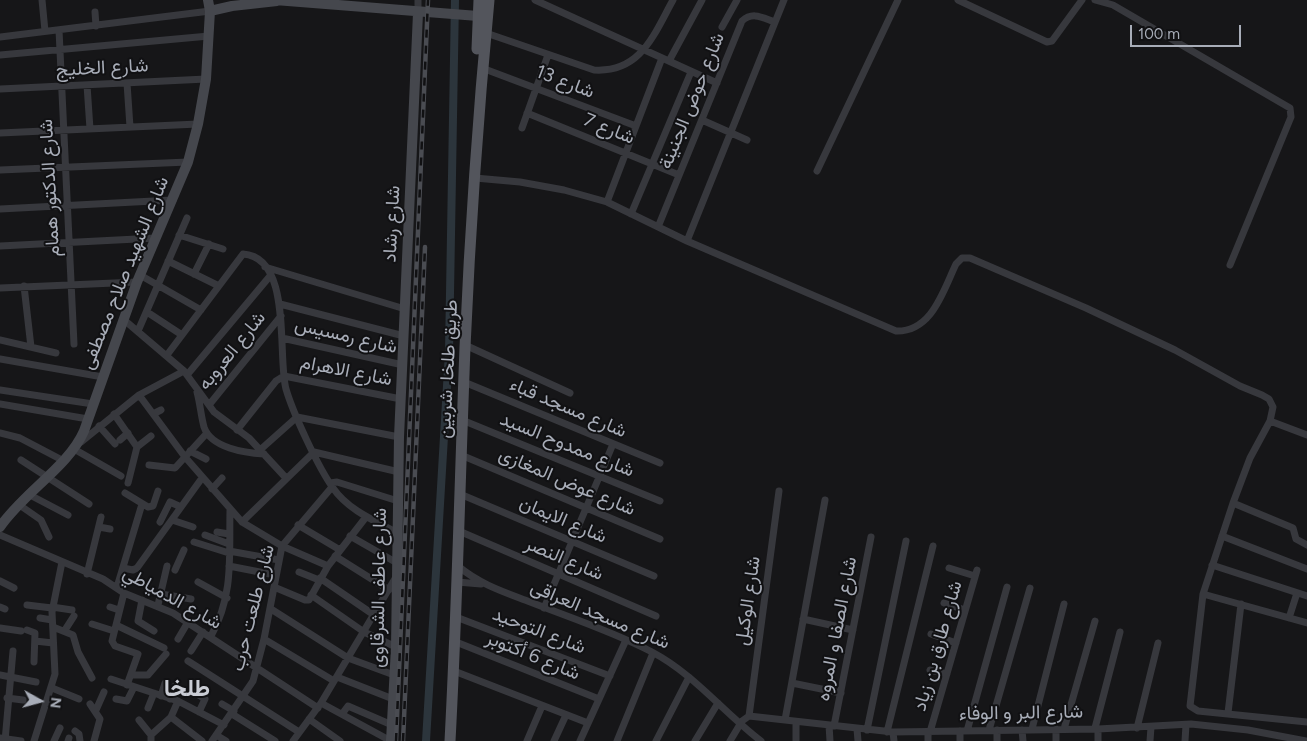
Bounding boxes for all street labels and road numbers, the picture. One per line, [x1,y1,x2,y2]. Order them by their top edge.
street label: شارع حوض الجنينة [654,30,730,172]
street label: شارع الخليج [55,54,149,82]
street label: شارع 13 [532,60,598,104]
street label: شارع 7 [580,108,638,150]
street label: شارع الدكتور همام [35,119,65,257]
street label: شارع الشهيد صلاح مصطفى [76,173,174,373]
street label: شارع رشاد [379,185,405,263]
street label: طريق طلخا, شربين [433,299,463,439]
street label: شارع العروبه [193,307,271,395]
street label: شارع رمسيس [293,313,399,359]
street label: شارع الاهرام [298,351,394,391]
street label: شارع مسجد قباء [506,373,630,443]
street label: شارع ممدوح السيد [497,408,637,482]
street label: شارع عوض المغازى [495,443,639,521]
street label: شارع الايمان [516,491,610,549]
street label: شارع عاطف الشرقاوى [366,508,392,668]
street label: شارع النصر [521,532,607,586]
street label: شارع طلعت حرب [226,542,280,674]
street label: شارع الوكيل [730,555,766,647]
street label: شارع الصفا و المروه [812,555,862,703]
street label: شارع الدمياطي [119,561,225,635]
street label: شارع مسجد العراقى [527,575,673,655]
street label: شارع طارق بن زياد [909,578,967,714]
street label: شارع التوحيد [489,603,589,659]
street label: شارع 6 أكتوبر [483,627,583,685]
street label: شارع البر و الوفاء [959,701,1083,725]

